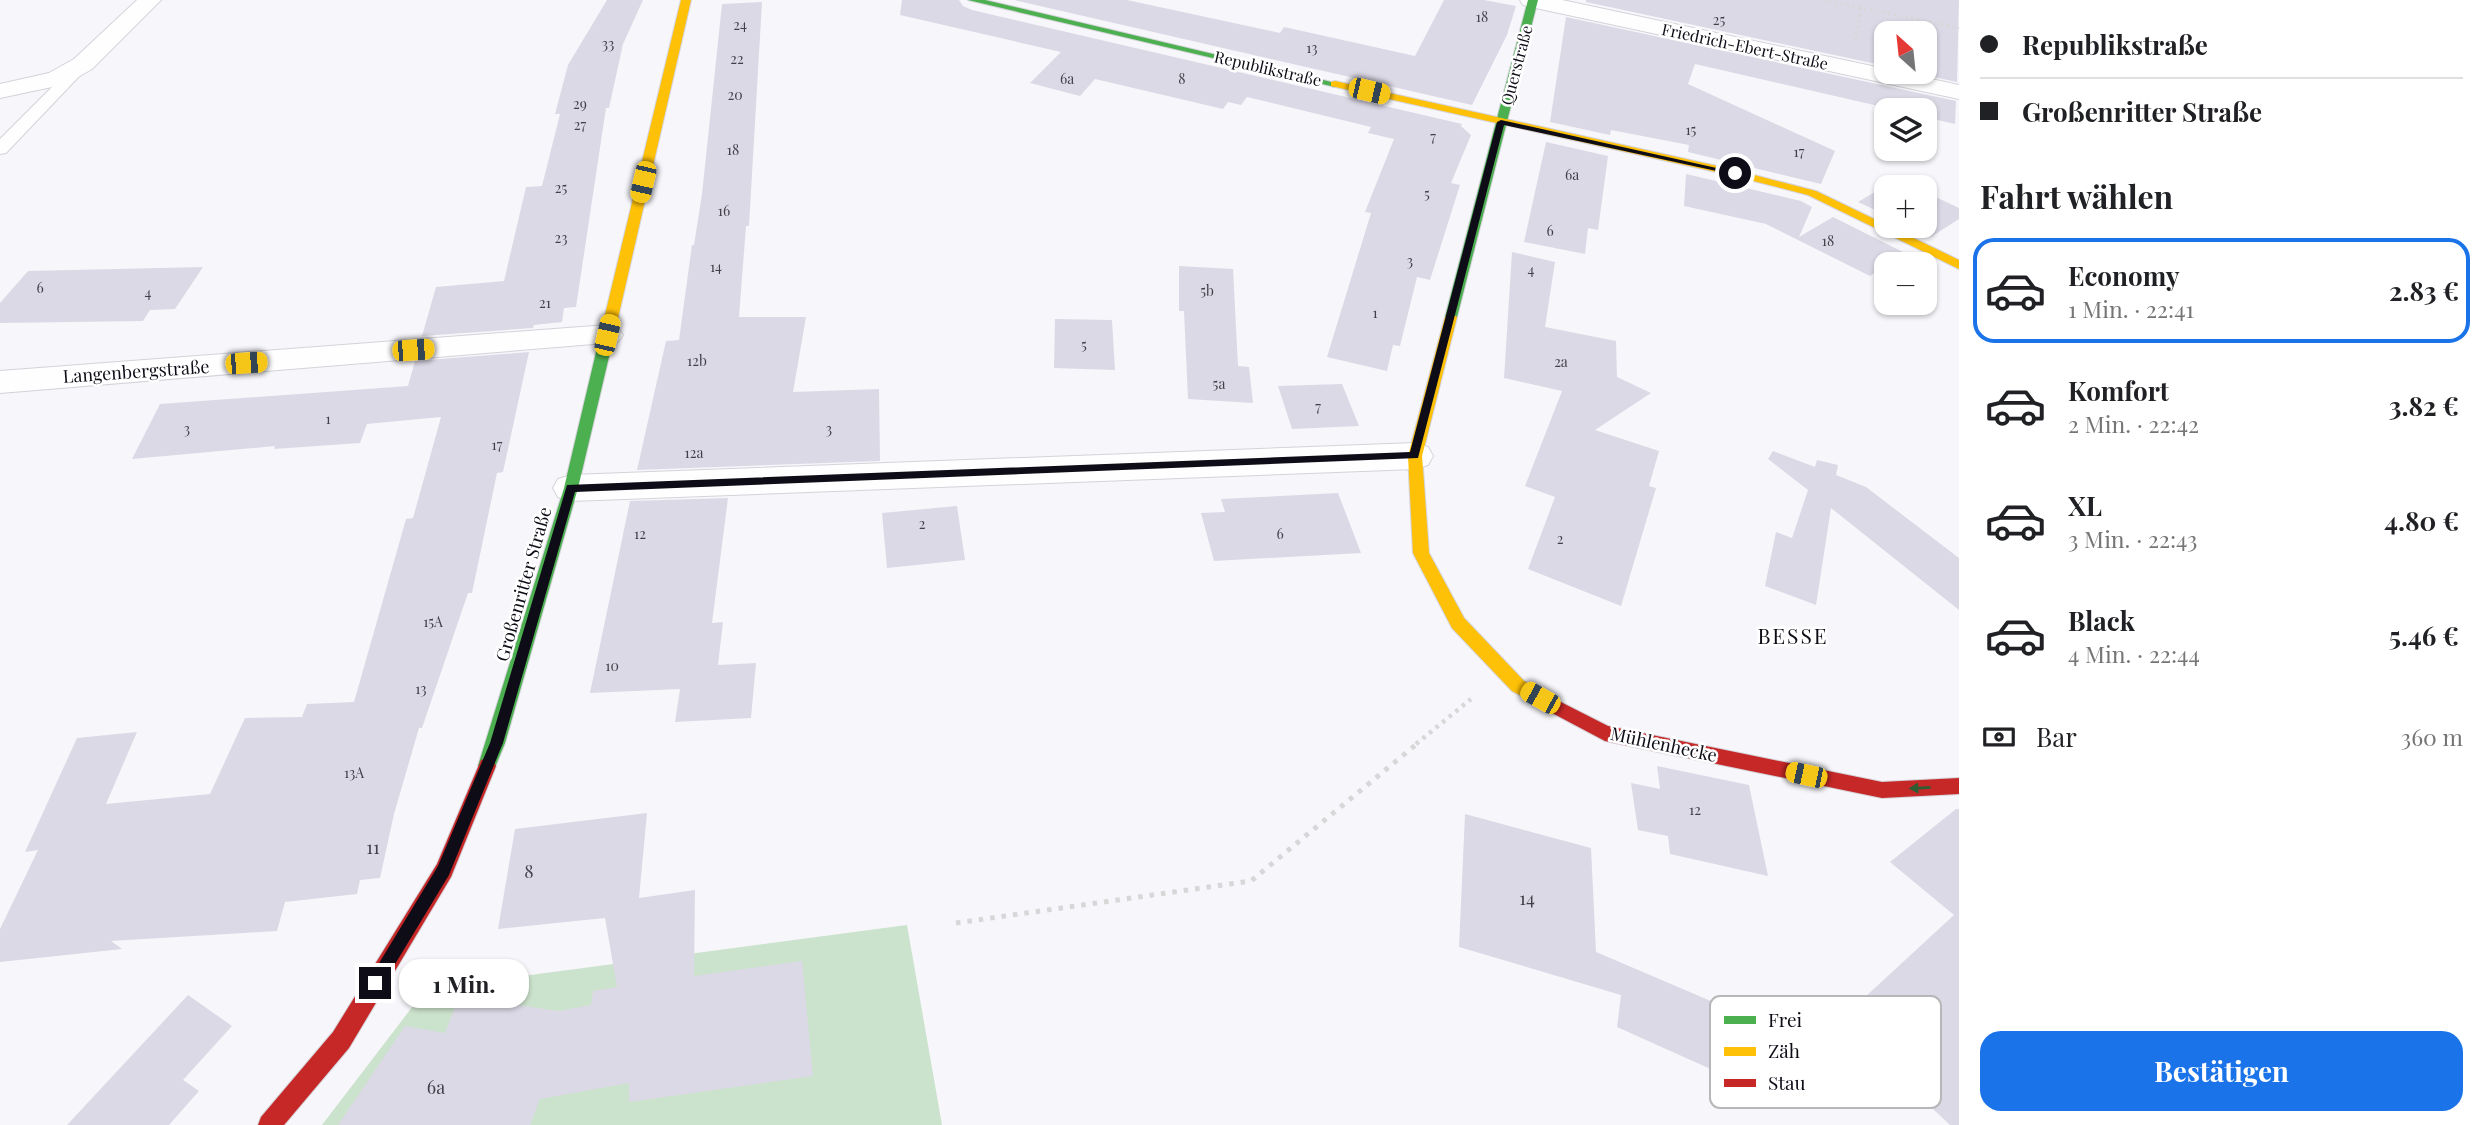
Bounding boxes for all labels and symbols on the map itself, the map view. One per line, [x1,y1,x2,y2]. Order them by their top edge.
house number: 18 [1476,7,1488,26]
house number: 25 [1713,10,1725,29]
house number: 24 [733,15,747,34]
street label: Friedrich-Ebert-Straße [1660,18,1830,74]
north arrow [1874,21,1937,84]
street label: Querstraße [1495,23,1537,107]
house number: 33 [602,34,614,53]
house number: 13 [1306,38,1318,57]
street label: Republikstraße [1212,45,1324,91]
house number: 22 [730,49,744,68]
house number: 6a [1060,69,1074,88]
house number: 8 [1178,69,1186,88]
car [1347,76,1392,106]
house number: 20 [727,85,743,104]
house number: 29 [573,94,587,113]
house number: 27 [574,115,587,134]
house number: 15 [1686,120,1697,139]
house number: 7 [1430,127,1436,146]
house number: 18 [727,140,739,159]
house number: 17 [1794,142,1805,161]
route start [1719,157,1751,189]
car [629,159,658,205]
house number: 6a [1565,165,1579,184]
house number: 25 [555,178,567,197]
house number: 5 [1424,184,1430,203]
house number: 16 [718,201,730,220]
house number: 6 [1546,221,1554,240]
house number: 23 [554,228,568,247]
house number: 18 [1822,231,1834,250]
house number: 3 [1407,251,1413,270]
house number: 14 [710,257,722,276]
house number: 4 [1528,260,1535,279]
house number: 6 [36,278,44,297]
house number: 5b [1200,281,1214,300]
house number: 4 [145,283,152,302]
house number: 21 [539,293,551,312]
house number: 1 [1372,303,1378,322]
car [593,312,622,358]
house number: 5 [1081,335,1087,354]
car [392,338,435,362]
car [225,351,268,375]
house number: 12b [687,351,707,370]
house number: 2a [1554,352,1568,371]
street label: Langenbergstraße [62,354,210,388]
house number: 5a [1213,374,1225,393]
house number: 7 [1315,397,1321,416]
house number: 1 [325,409,331,428]
house number: 3 [184,419,190,438]
house number: 3 [826,419,832,438]
house number: 17 [492,435,503,454]
house number: 12a [685,443,703,462]
street label: Großenritter Straße [489,504,557,664]
house number: 2 [919,514,926,533]
house number: 12 [634,524,646,543]
house number: 6 [1276,524,1284,543]
house number: 2 [1557,529,1564,548]
house number: 15A [423,612,443,631]
district label: BESSE [1757,621,1829,649]
house number: 10 [605,656,619,675]
house number: 13 [415,679,427,698]
car [1517,679,1564,717]
street label: Mühlenhecke [1609,721,1719,767]
car [1784,760,1829,790]
house number: 13A [344,763,364,782]
one-way arrow [1909,783,1931,794]
house number: 12 [1689,800,1701,819]
house number: 11 [366,835,380,859]
house number: 8 [524,859,534,883]
house number: 14 [1519,886,1535,910]
callout: 1 Min. [400,958,529,1007]
route end [359,967,391,999]
legend [1710,996,1941,1108]
text: Frei [1768,1006,1803,1032]
text: Zäh [1768,1037,1800,1063]
text: Stau [1768,1069,1806,1095]
house number: 6a [427,1075,445,1099]

